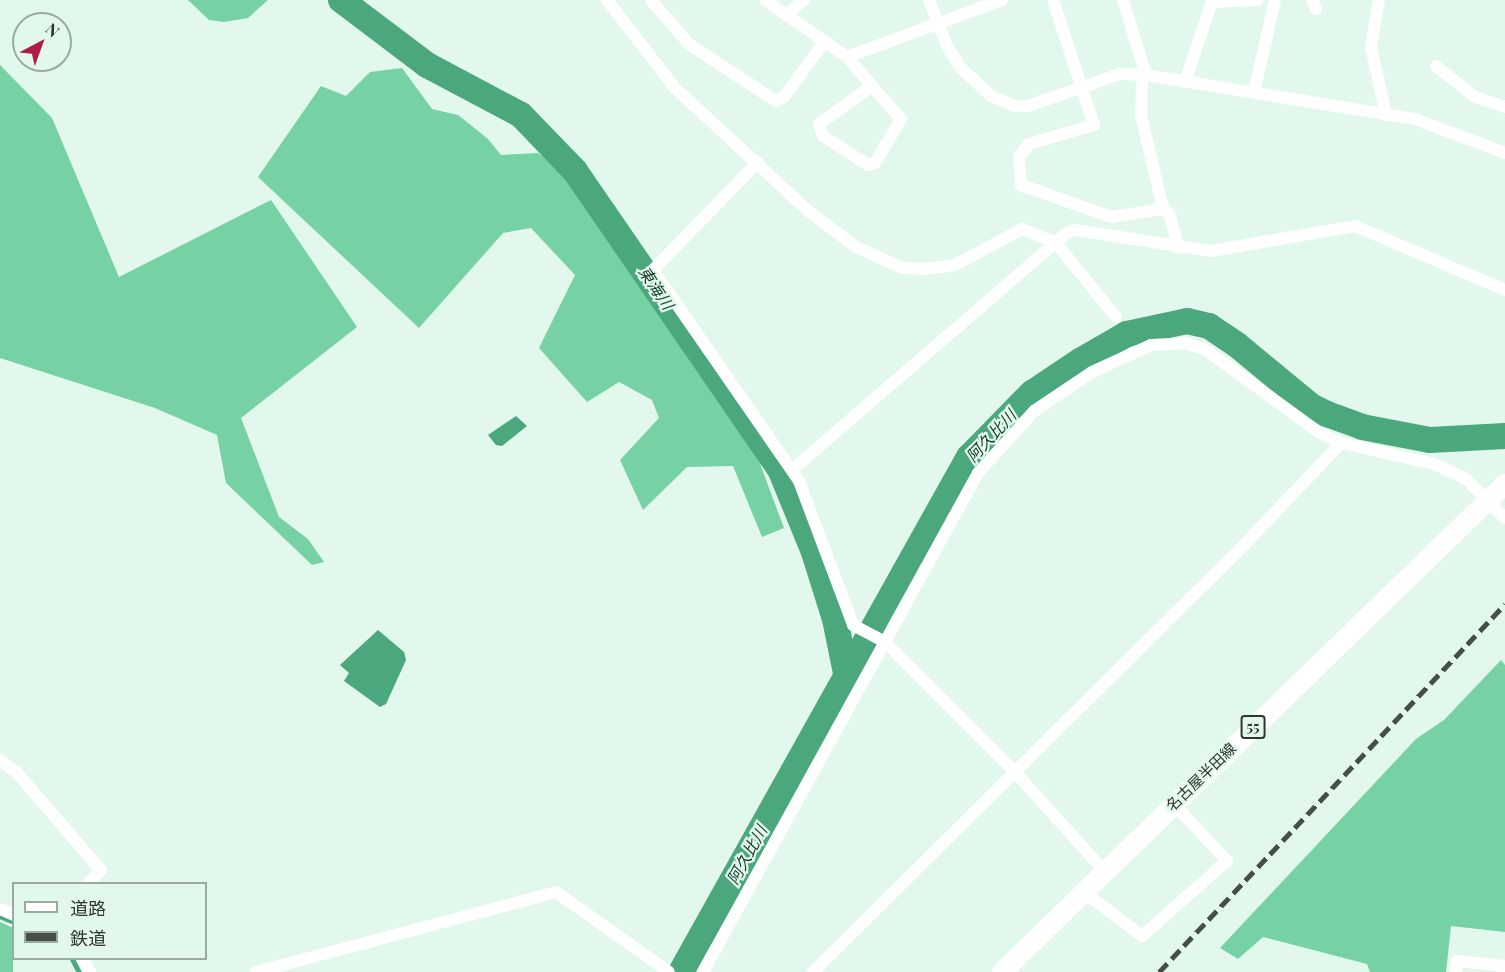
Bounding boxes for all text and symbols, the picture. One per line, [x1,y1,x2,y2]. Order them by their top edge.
north arrow [12,12,72,72]
text: N [42,18,64,41]
water label: 東海川 [635,263,677,313]
water label: 阿久比川 [962,406,1020,466]
road number: 55 [1240,716,1266,738]
street label: 名古屋半田線 [1162,739,1240,815]
water label: 阿久比川 [723,822,771,888]
legend [12,882,207,960]
text: 道路 [70,896,106,920]
text: 鉄道 [70,926,106,950]

